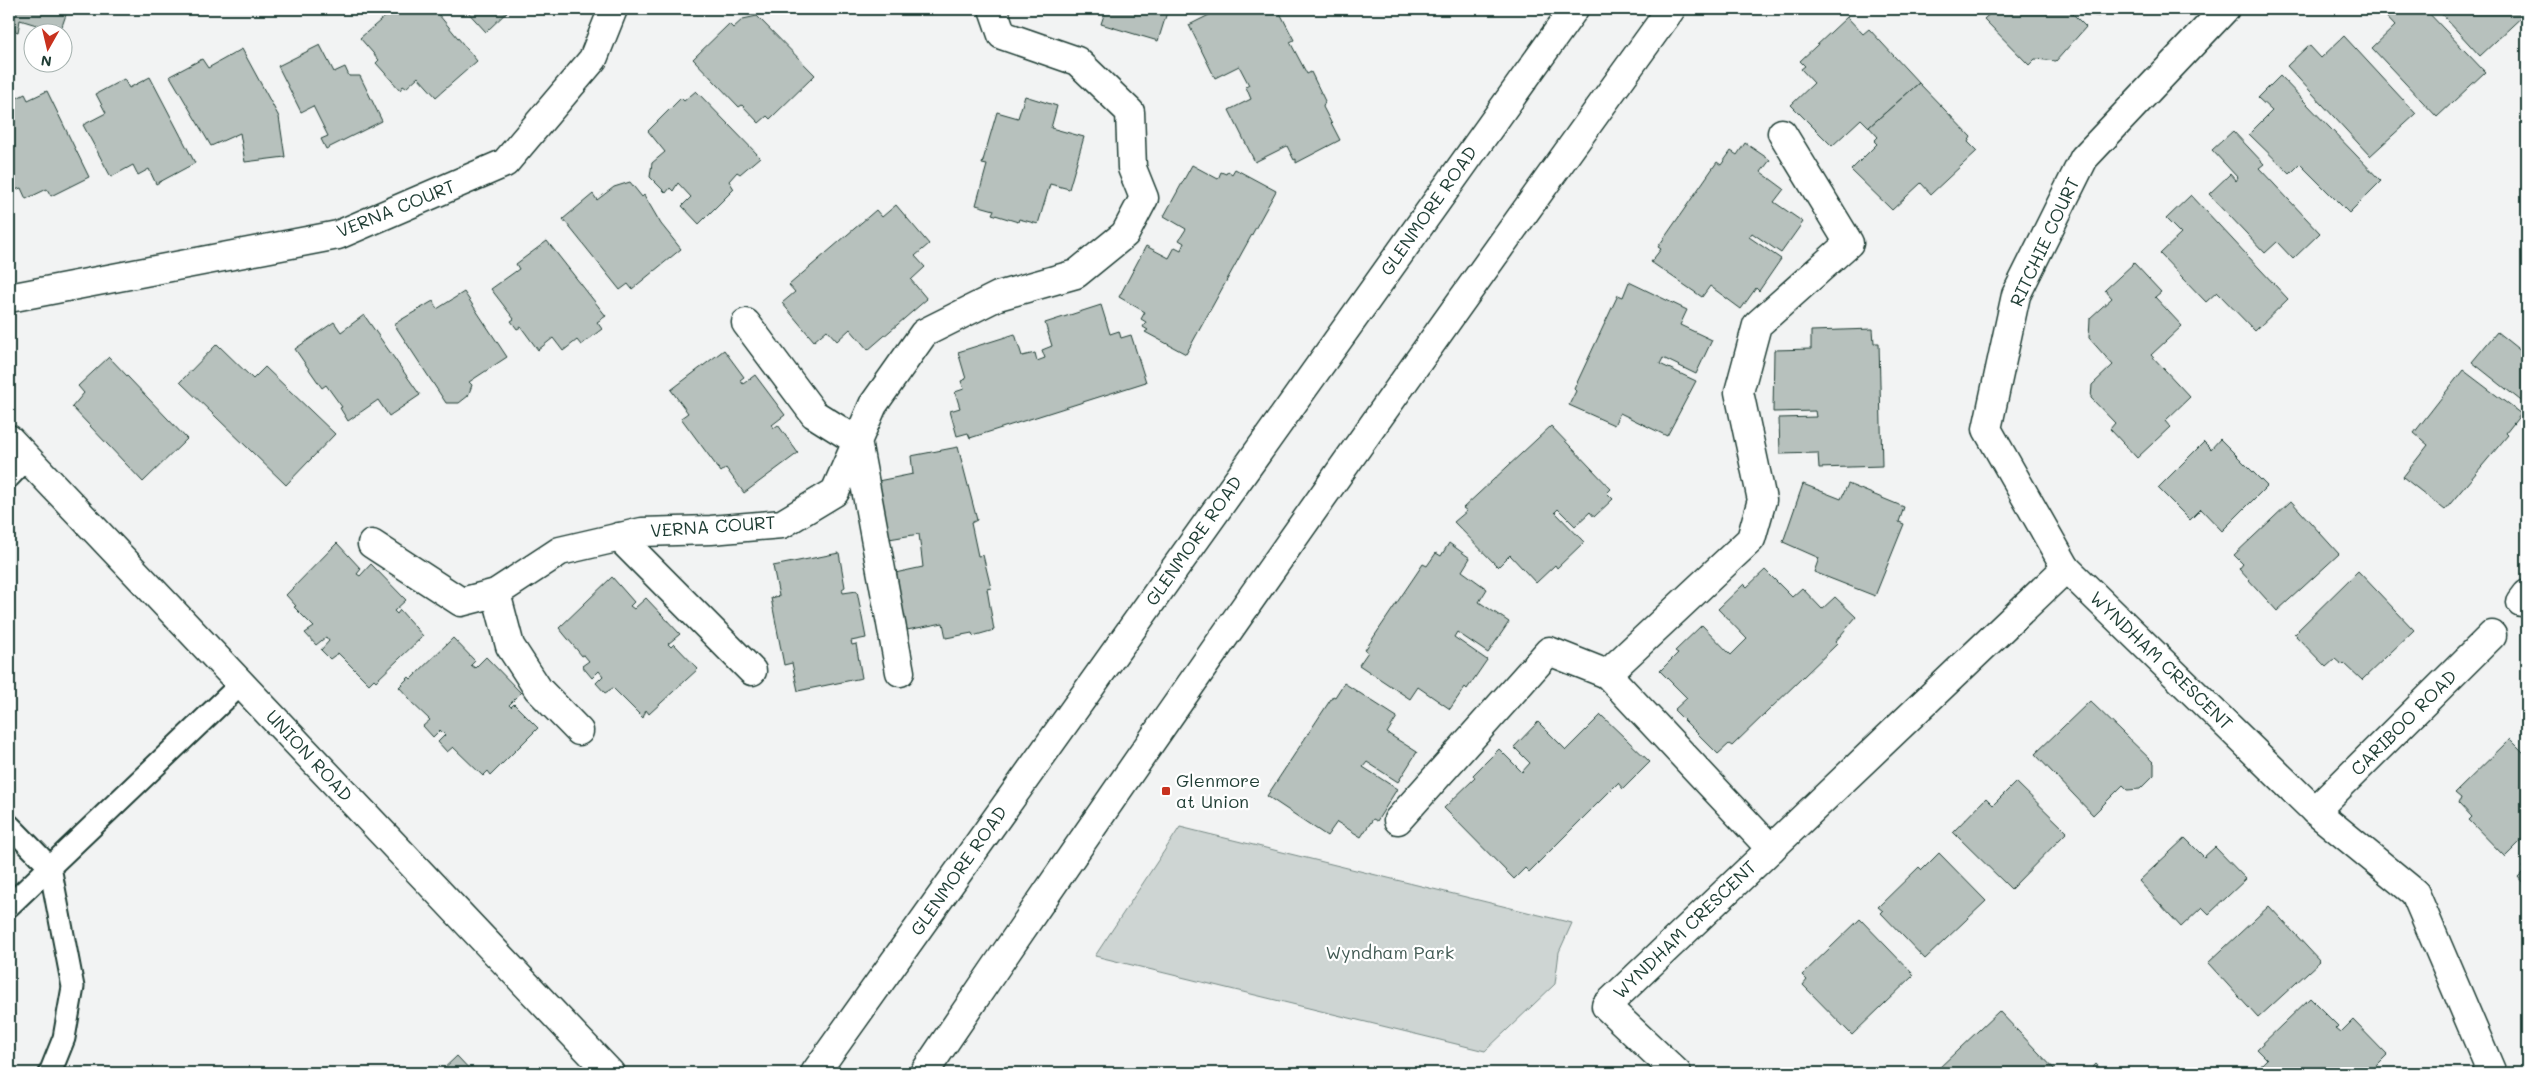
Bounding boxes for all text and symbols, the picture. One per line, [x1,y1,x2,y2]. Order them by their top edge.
north arrow [22,22,72,72]
text: N [40,51,53,72]
street label: GLENMORE ROAD [1374,141,1482,280]
street label: VERNA COURT [333,173,458,243]
street label: RITCHIE COURT [2004,173,2085,310]
street label: GLENMORE ROAD [1139,471,1247,610]
street label: VERNA COURT [649,510,776,542]
street label: WYNDHAM CRESCENT [2085,586,2238,735]
street label: CARIBOO ROAD [2345,664,2462,781]
street label: UNION ROAD [261,704,358,806]
place label: Glenmore at Union [1176,768,1260,813]
marker: Glenmore at Union [1160,785,1172,797]
street label: GLENMORE ROAD [904,801,1012,940]
street label: WYNDHAM CRESCENT [1608,855,1761,1004]
park label: Wyndham Park [1326,940,1454,964]

